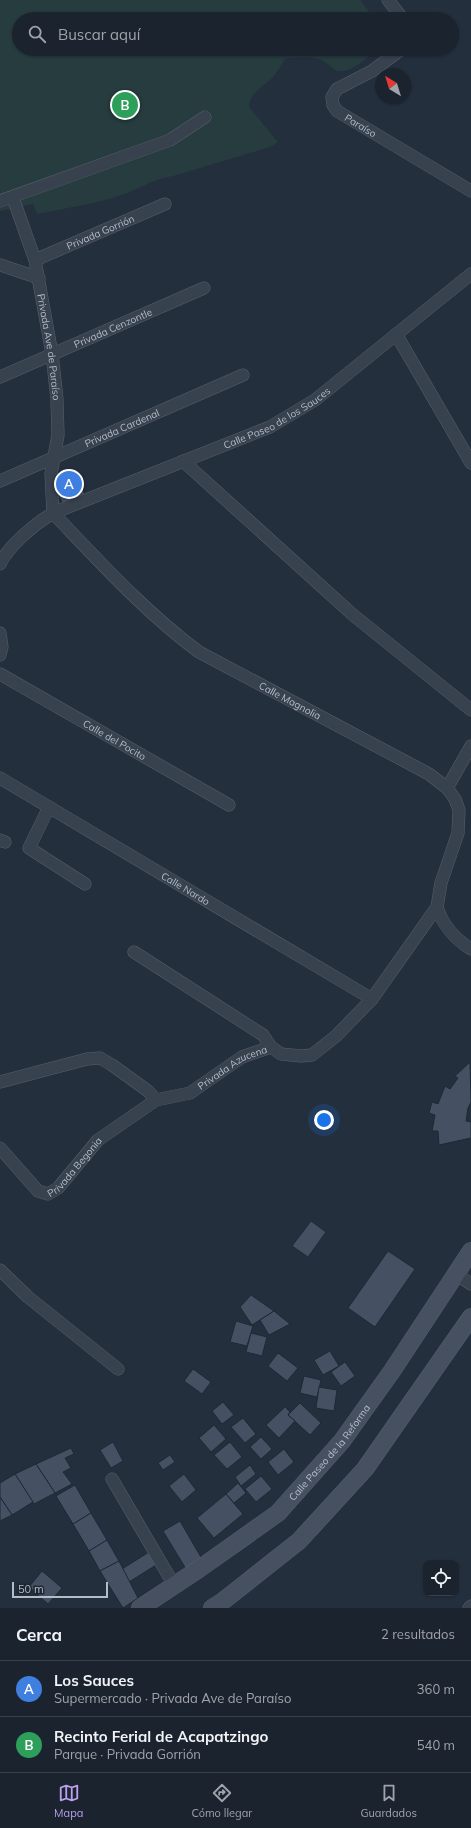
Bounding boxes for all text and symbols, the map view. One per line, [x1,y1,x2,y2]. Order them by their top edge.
search box [12,12,459,56]
icon: search [26,23,48,45]
text: Buscar aquí [58,25,140,44]
north arrow [375,68,411,104]
pin: B [112,90,138,120]
street label: Paraíso [342,111,379,140]
street label: Privada Gorrión [64,212,136,252]
street label: Privada Ave de Paraíso [35,293,64,401]
street label: Privada Cenzontle [72,305,154,351]
street label: Calle Paseo de los Sauces [221,384,333,451]
street label: Privada Cardenal [83,406,161,450]
pin: A [56,469,82,499]
street label: Calle Magnolia [257,679,323,722]
street label: Calle del Pocito [81,716,149,763]
street label: Calle Nardo [159,869,213,908]
street label: Privada Azucena [195,1042,269,1092]
your location [314,1110,334,1130]
street label: Privada Begonia [45,1134,104,1200]
street label: Calle Paseo de la Reforma [286,1402,373,1503]
map controls [423,1560,459,1596]
button: locate [423,1560,459,1596]
scale bar [12,1580,108,1599]
text: 50 m [18,1582,44,1596]
text: Cerca [16,1624,62,1645]
text: 2 resultados [381,1626,455,1642]
text: Los Sauces [54,1671,134,1690]
text: A [24,1681,34,1697]
text: 360 m [417,1681,455,1697]
text: Supermercado · Privada Ave de Paraíso [54,1690,291,1706]
text: Recinto Ferial de Acapatzingo [54,1727,268,1746]
text: B [25,1737,33,1753]
text: 540 m [417,1737,455,1753]
text: Parque · Privada Gorrión [54,1746,201,1762]
tab: Mapa [54,1782,83,1820]
tab: Cómo llegar [192,1782,252,1820]
tab: Guardados [360,1782,417,1820]

